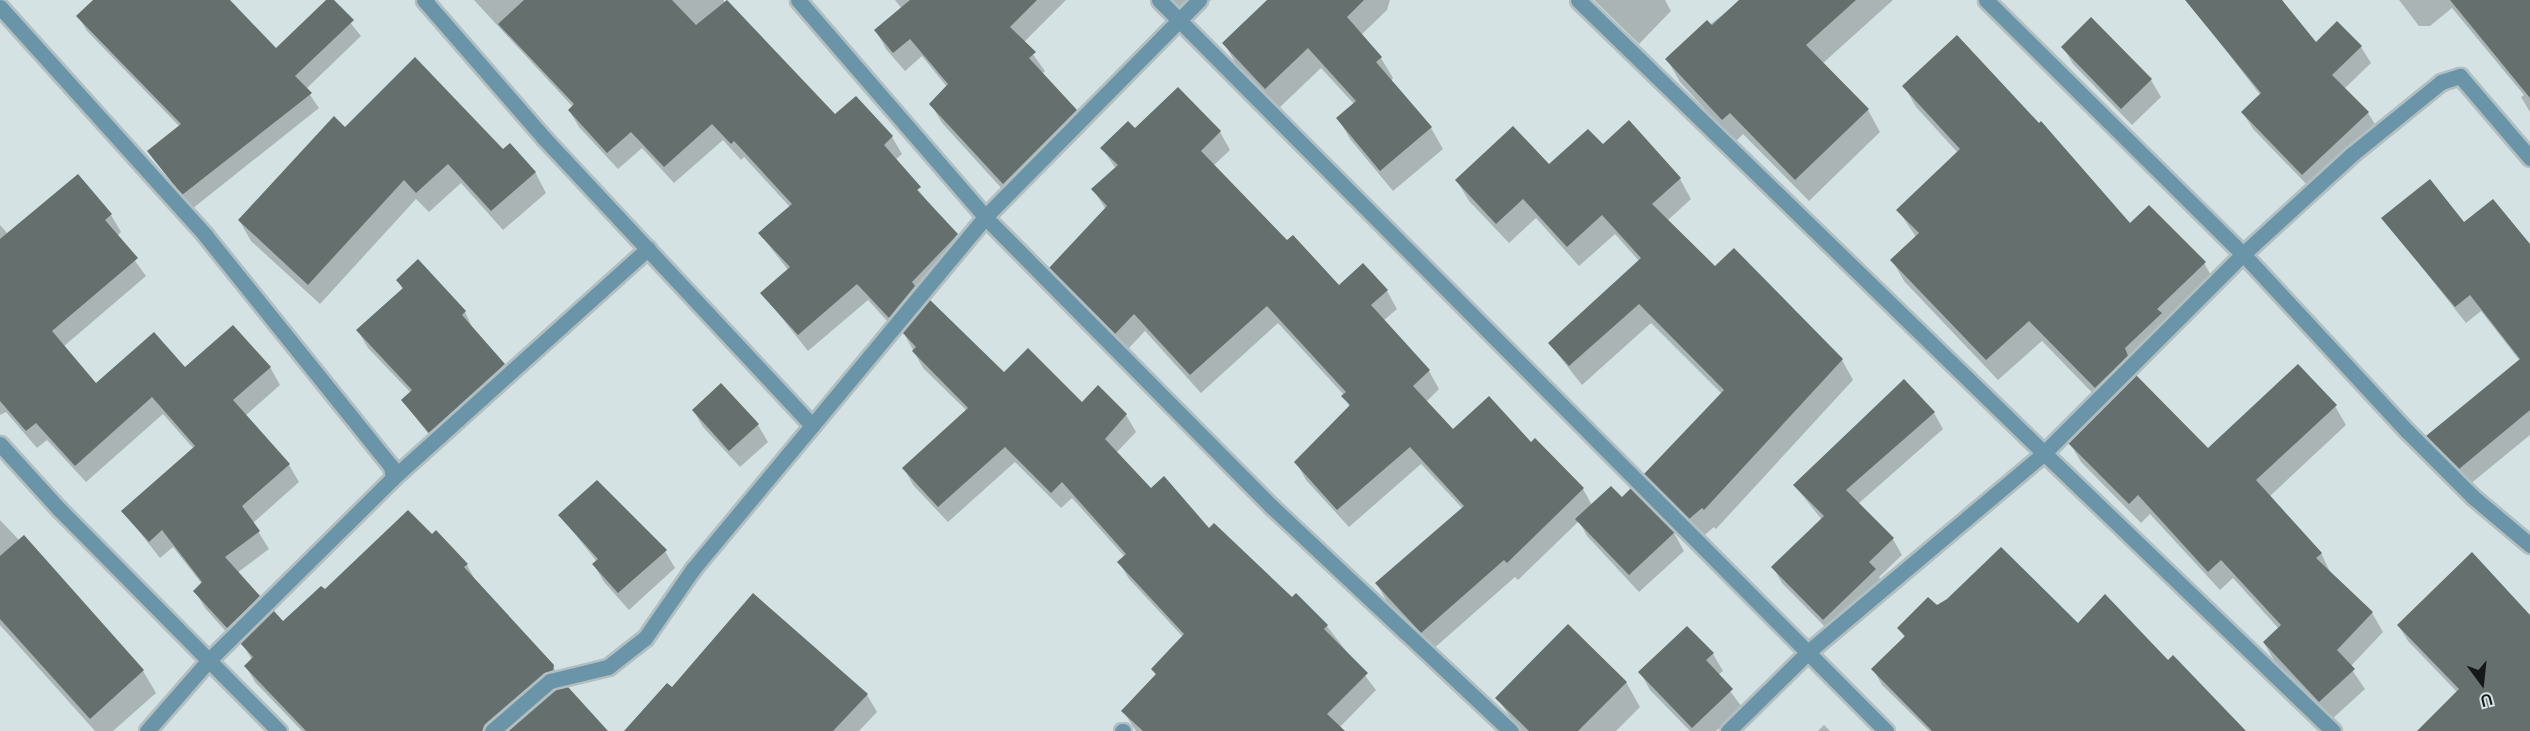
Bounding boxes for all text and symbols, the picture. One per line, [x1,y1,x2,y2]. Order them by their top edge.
north arrow [2452,653,2512,713]
text: U [2479,690,2495,712]

